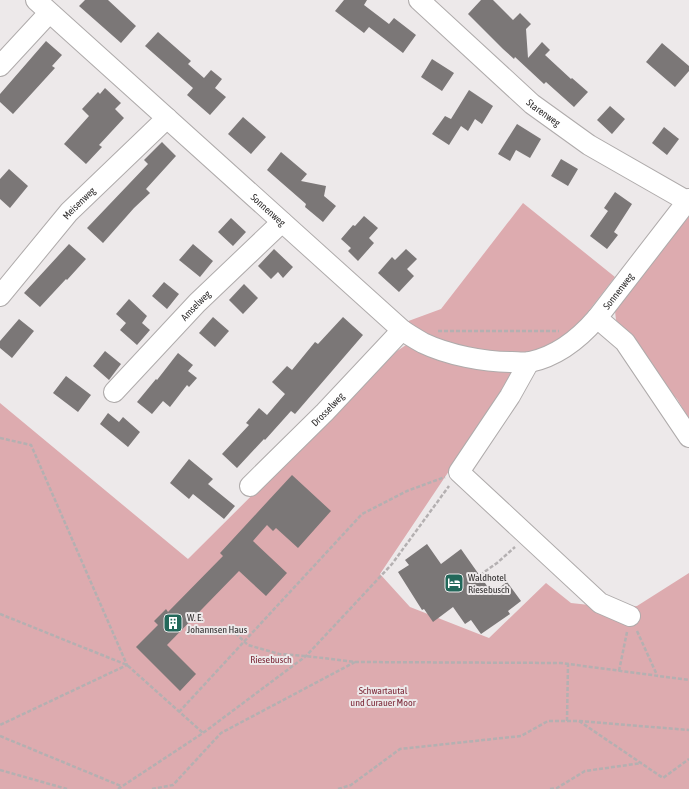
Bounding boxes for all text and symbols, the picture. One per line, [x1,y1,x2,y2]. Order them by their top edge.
street label: Starenweg [525,97,563,129]
street label: Meisenweg [60,184,98,221]
street label: Sonnenweg [249,191,289,228]
street label: Sonnenweg [601,270,636,311]
street label: Amselweg [178,287,213,322]
street label: Drosselweg [309,390,346,428]
hotel icon: Waldhotel Riesebusch [443,572,465,594]
place label: Waldhotel Riesebusch [468,572,510,595]
building icon: W. E. Johannsen Haus [162,612,184,634]
place label: W. E. Johannsen Haus [187,612,248,635]
park label: Riesebusch [250,654,292,665]
park label: Schwartautal und Curauer Moor [350,685,417,708]

